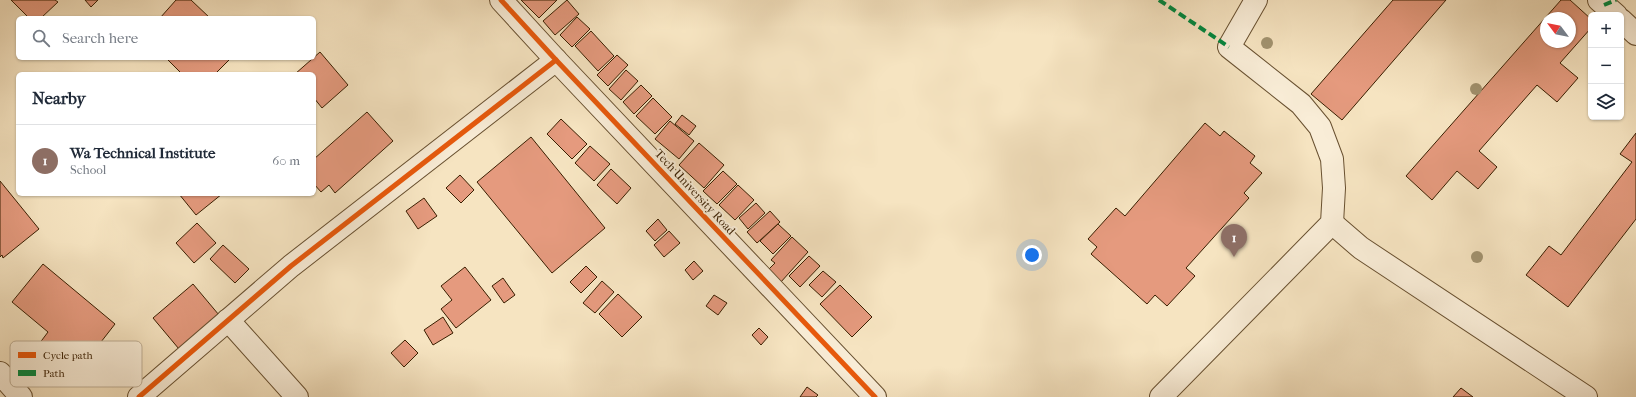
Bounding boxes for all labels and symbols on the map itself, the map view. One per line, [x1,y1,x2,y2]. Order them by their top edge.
north arrow [1540,12,1576,48]
street label: Tech University Road [652,146,739,238]
pin: 1 [1221,224,1247,257]
your location [1022,245,1042,265]
legend [10,341,142,387]
text: Cycle path [43,349,94,362]
text: Path [43,367,66,380]

